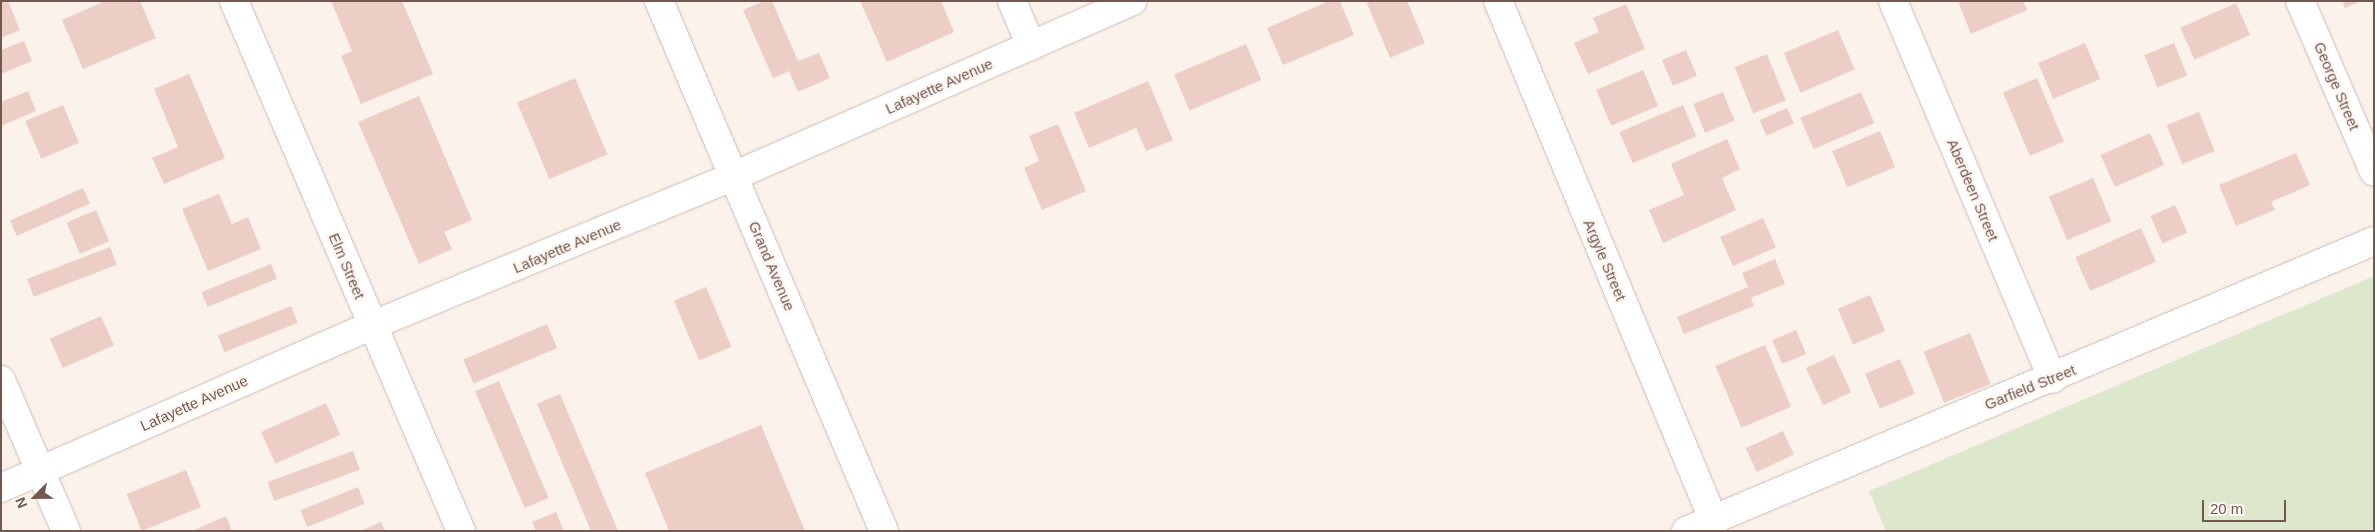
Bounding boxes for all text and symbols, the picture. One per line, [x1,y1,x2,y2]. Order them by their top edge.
street label: George Street [2310,39,2364,133]
street label: Lafayette Avenue [882,54,996,118]
street label: Aberdeen Street [1943,136,2003,244]
street label: Lafayette Avenue [510,215,624,277]
street label: Argyle Street [1580,217,1630,303]
street label: Grand Avenue [745,218,799,314]
street label: Elm Street [325,230,369,302]
street label: Garfield Street [1982,361,2078,413]
street label: Lafayette Avenue [137,371,251,435]
north arrow [10,472,60,522]
scale bar [2205,490,2289,522]
text: N [12,495,31,511]
text: 20 m [2210,500,2243,517]

